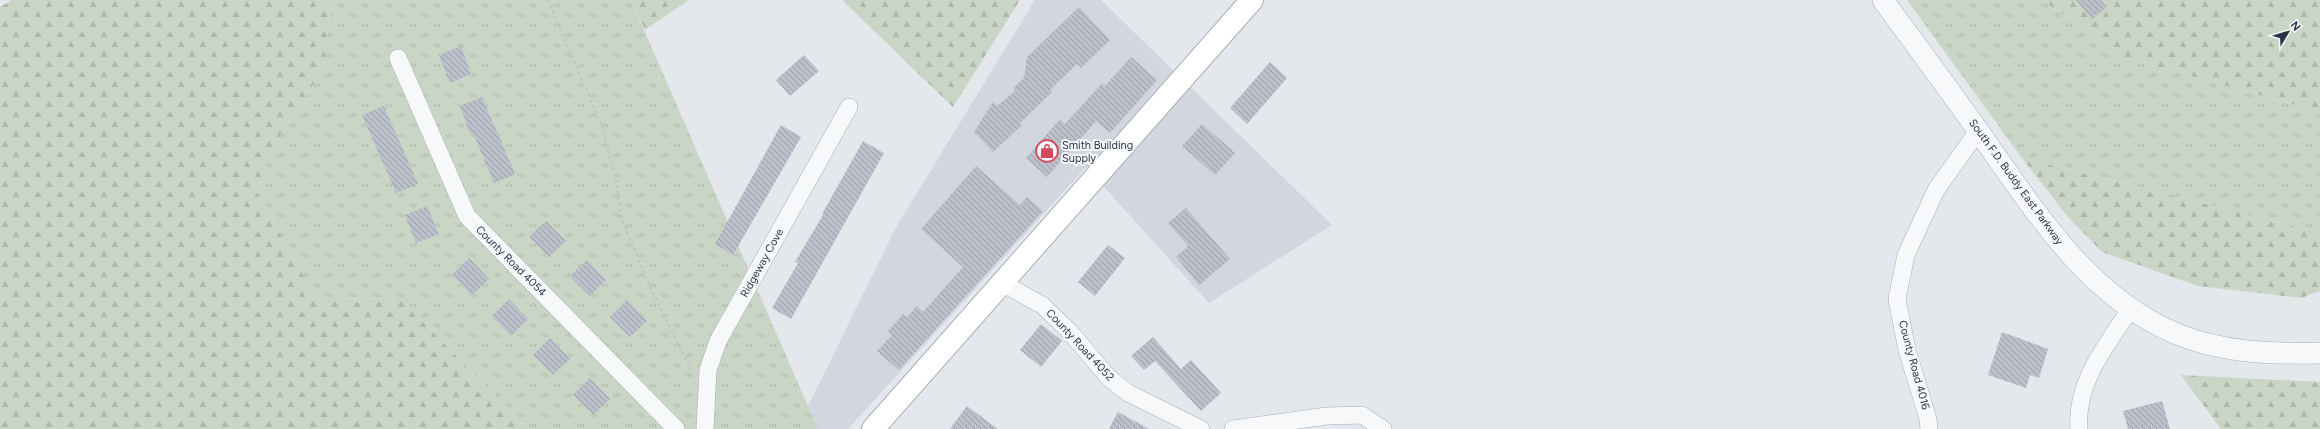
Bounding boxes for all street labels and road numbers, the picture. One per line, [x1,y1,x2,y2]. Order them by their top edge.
street label: South F.D. Buddy East Parkway [1966,117,2066,248]
street label: County Road 4054 [473,223,549,299]
street label: Ridgeway Cove [738,226,786,300]
street label: County Road 4052 [1043,306,1117,384]
street label: County Road 4016 [1896,319,1932,411]

